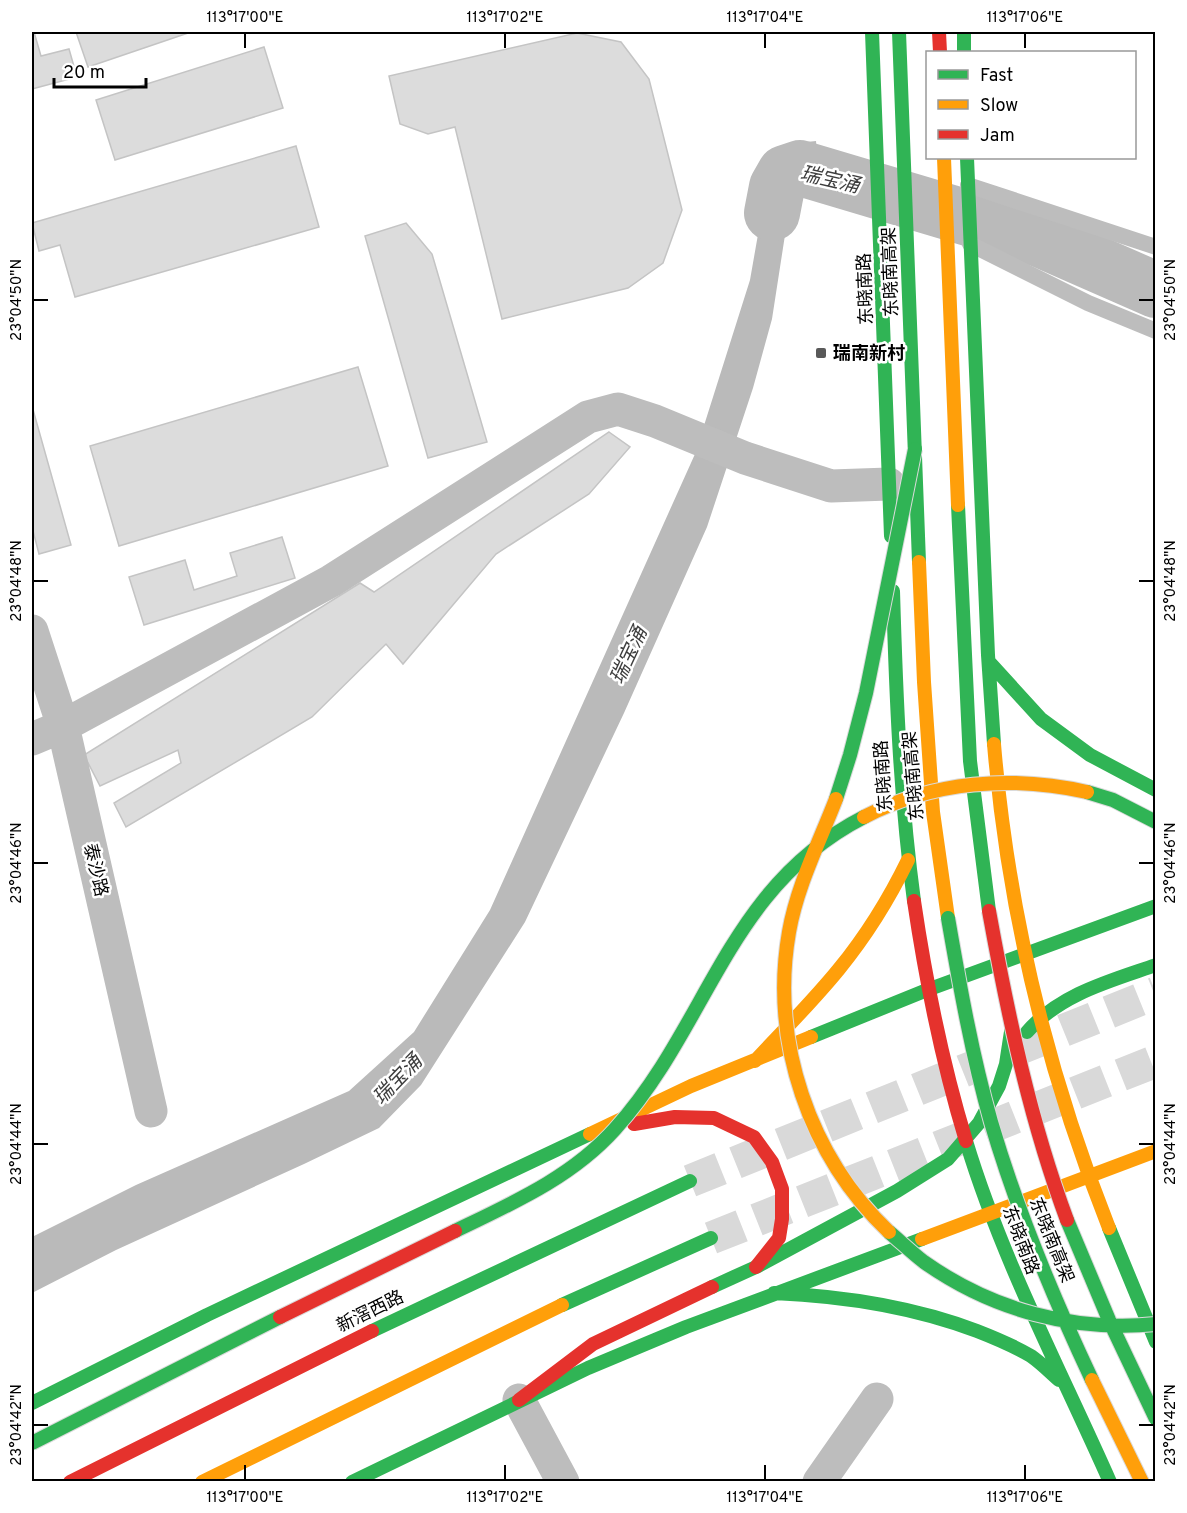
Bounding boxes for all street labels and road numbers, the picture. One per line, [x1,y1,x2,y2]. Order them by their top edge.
street label: 东晓南高架 [878,227,905,317]
street label: 东晓南路 [854,253,879,325]
street label: 东晓南高架 [899,730,930,822]
street label: 东晓南路 [871,739,898,813]
street label: 泰沙路 [77,841,112,899]
street label: 东晓南高架 [1023,1195,1078,1287]
street label: 东晓南路 [996,1203,1043,1278]
street label: 新滘西路 [333,1286,408,1338]

